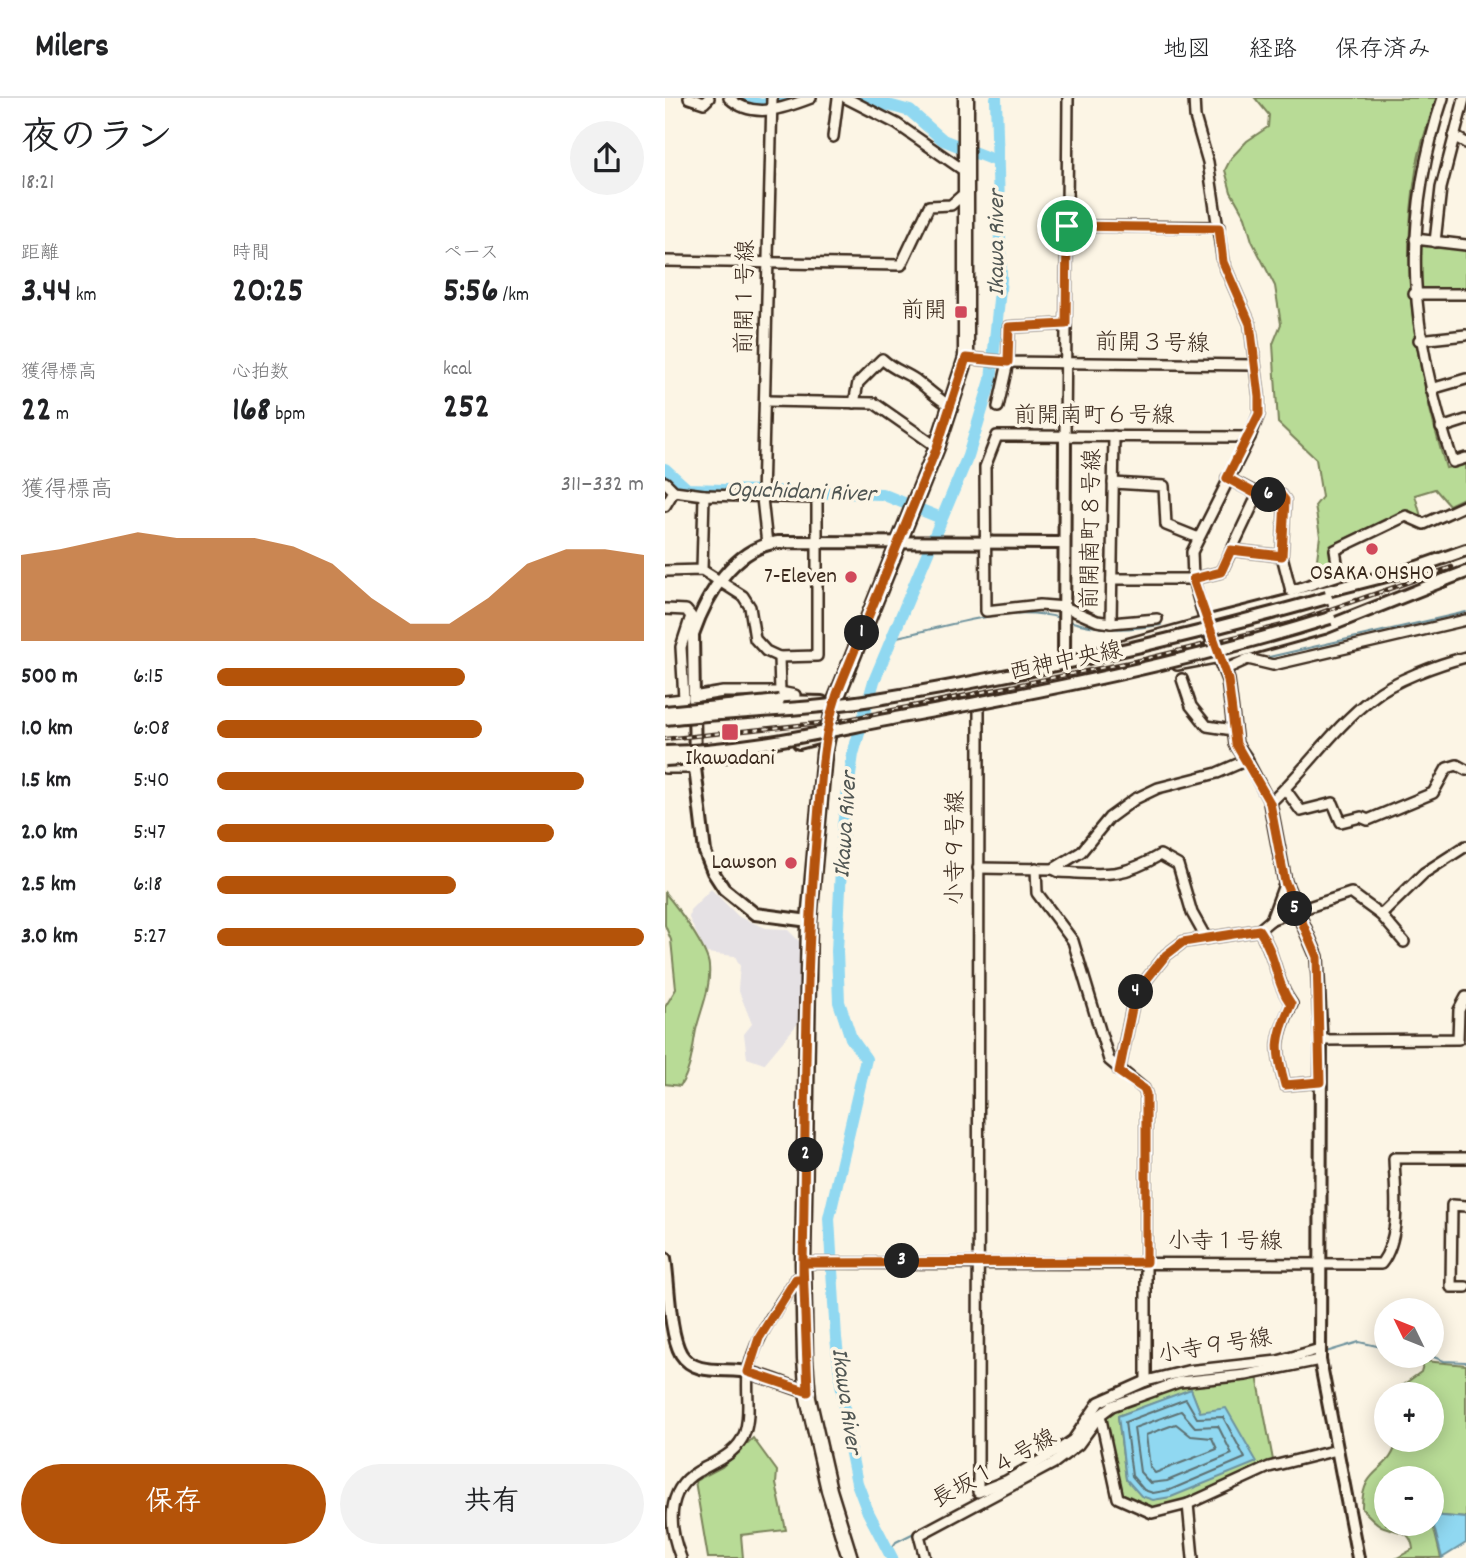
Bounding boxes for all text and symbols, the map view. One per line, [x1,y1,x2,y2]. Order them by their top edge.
text: Milers [35,25,109,72]
text: 地図 [1163,34,1211,68]
text: 経路 [1249,34,1297,68]
text: 保存済み [1335,34,1431,68]
text: 夜のラン [21,113,173,168]
button: share [570,121,644,195]
text: 18:21 [21,167,54,200]
water label: Ikawa River [981,187,1015,296]
pin [1037,196,1097,256]
icon: arrive [1048,207,1086,245]
street label: 前開１号線 [729,239,765,355]
text: 距離 [21,241,59,268]
text: 時間 [232,241,270,268]
text: ペース [443,241,499,268]
text: 3.44 [21,268,71,318]
text: 20:25 [232,268,304,318]
text: 5:56 [443,268,498,318]
text: km [71,283,97,310]
text: /km [498,283,529,310]
place label: 前開 [901,296,947,329]
marker: 前開 [953,304,969,320]
street label: 前開３号線 [1094,327,1210,363]
text: kcal [443,357,472,384]
text: 獲得標高 [21,360,97,387]
text: 心拍数 [232,360,289,387]
text: 252 [443,384,490,434]
text: 22 [21,387,52,437]
text: 168 [232,387,271,437]
street label: 前開南町６号線 [1014,401,1175,434]
text: m [52,402,69,429]
text: bpm [271,402,305,429]
street label: 前開南町８号線 [1075,448,1111,610]
text: 311–332 m [561,469,644,502]
water label: Oguchidani River [726,473,879,513]
text: 獲得標高 [21,475,113,508]
pin: 6 [1251,478,1287,512]
text: 6 [1264,481,1273,508]
marker: OSAKA OHSHO [1364,541,1380,557]
place label: OSAKA OHSHO [1310,558,1434,591]
place label: 7-Eleven [764,561,837,594]
marker: 7-Eleven [843,569,859,585]
pin: 1 [845,616,879,650]
text: 1 [859,619,864,646]
street label: 西神中央線 [1006,635,1126,691]
text: 500 m [21,661,78,694]
text: 6:15 [133,661,164,694]
text: 1.0 km [21,713,73,746]
text: 6:08 [133,713,170,746]
marker: Ikawadani [720,722,740,742]
place label: Ikawadani [685,743,775,776]
text: 1.5 km [21,765,71,798]
text: 5:40 [133,765,170,798]
water label: Ikawa River [826,768,868,879]
street label: 小寺９号線 [941,791,974,906]
text: 2.0 km [21,817,78,850]
text: 5:47 [133,817,166,850]
place label: Lawson [711,847,777,880]
marker: Lawson [783,855,799,871]
text: 2.5 km [21,869,76,902]
text: 6:18 [133,869,162,902]
pin: 5 [1277,892,1313,926]
text: 5 [1290,895,1299,922]
text: 3.0 km [21,921,78,954]
text: 5:27 [133,921,166,954]
pin: 4 [1119,974,1154,1010]
text: 4 [1132,978,1139,1005]
pin: 2 [789,1138,823,1172]
text: 2 [801,1141,810,1168]
street label: 小寺１号線 [1168,1227,1283,1260]
pin: 3 [884,1244,919,1278]
text: 3 [897,1247,906,1274]
north arrow [1374,1298,1444,1368]
map controls [1374,1298,1444,1536]
street label: 小寺９号線 [1156,1323,1274,1373]
water label: Ikawa River [821,1346,870,1459]
button: + [1374,1382,1444,1452]
street label: 長坂１４号線 [927,1422,1063,1518]
button: 保存 [21,1464,326,1544]
button: 共有 [340,1464,644,1544]
button: − [1374,1466,1444,1536]

